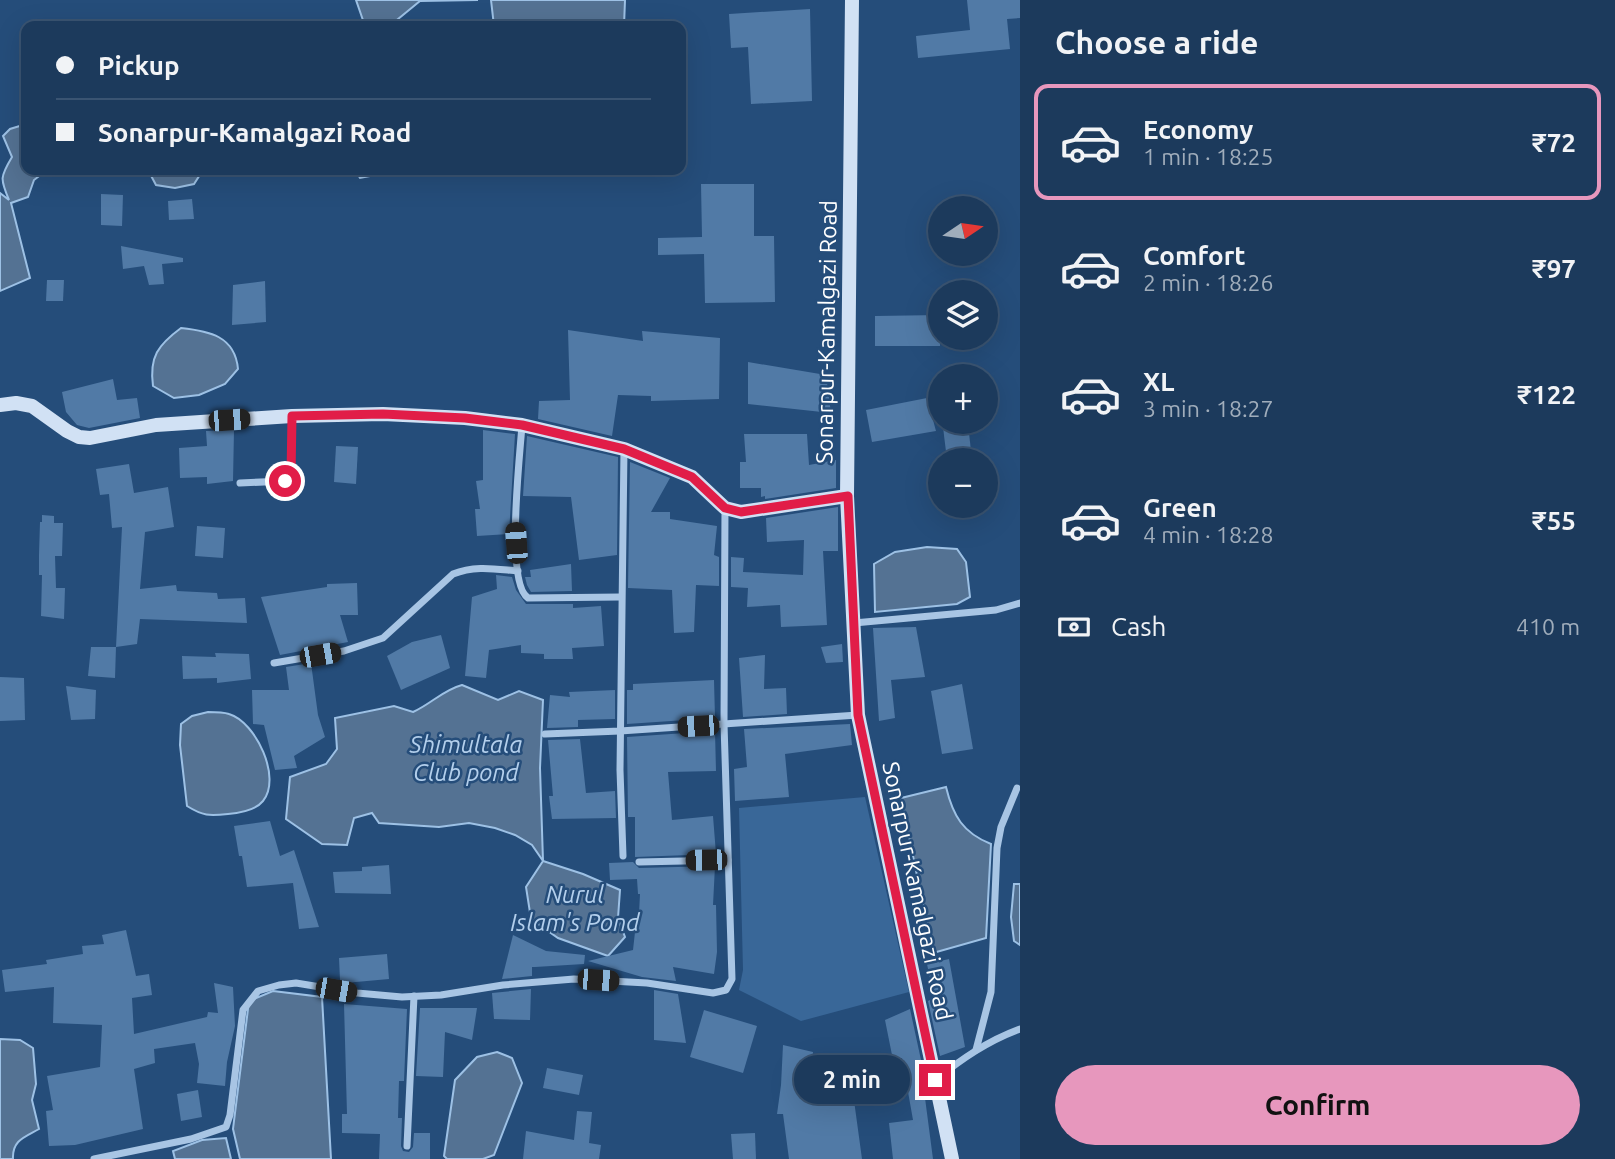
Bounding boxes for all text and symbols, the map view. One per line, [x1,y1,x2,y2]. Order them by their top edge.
text: Choose a ride [1055,24,1258,60]
text: Pickup [98,51,180,80]
icon: car [1059,111,1122,174]
text: Economy [1143,115,1253,144]
text: Sonarpur-Kamalgazi Road [98,118,411,147]
text: ₹72 [1532,128,1576,157]
text: 1 min · 18:25 [1143,144,1274,169]
north arrow [928,196,998,266]
map controls [928,196,998,518]
street label: Sonarpur-Kamalgazi Road [811,200,841,464]
icon: car [1059,237,1122,300]
text: Comfort [1143,241,1246,270]
text: ₹97 [1532,254,1576,283]
text: 2 min · 18:26 [1143,270,1274,295]
button: layers [928,280,998,350]
icon: car [1059,363,1122,426]
button: + [928,364,998,434]
text: XL [1143,367,1174,396]
text: ₹122 [1517,380,1576,409]
text: 3 min · 18:27 [1143,396,1274,421]
car [208,408,251,432]
button: − [928,448,998,518]
route start [269,465,301,497]
icon: car [1059,489,1122,552]
text: Green [1143,493,1217,522]
text: ₹55 [1532,506,1576,535]
car [505,521,528,565]
text: 4 min · 18:28 [1143,522,1274,547]
icon: cash [1055,608,1093,646]
text: Cash [1111,612,1166,641]
text: 410 m [1516,614,1580,639]
car [298,641,343,669]
car [677,714,720,738]
water label: Shimultala Club pond [409,731,522,786]
street label: Sonarpur-Kamalgazi Road [878,759,958,1023]
car [685,849,728,871]
water label: Nurul Islam's Pond [510,881,640,936]
car [577,968,620,992]
car [314,976,359,1004]
callout: 2 min [795,1056,911,1104]
route end [919,1064,951,1096]
button: Confirm [1055,1065,1580,1145]
text: 2 min [823,1067,881,1092]

